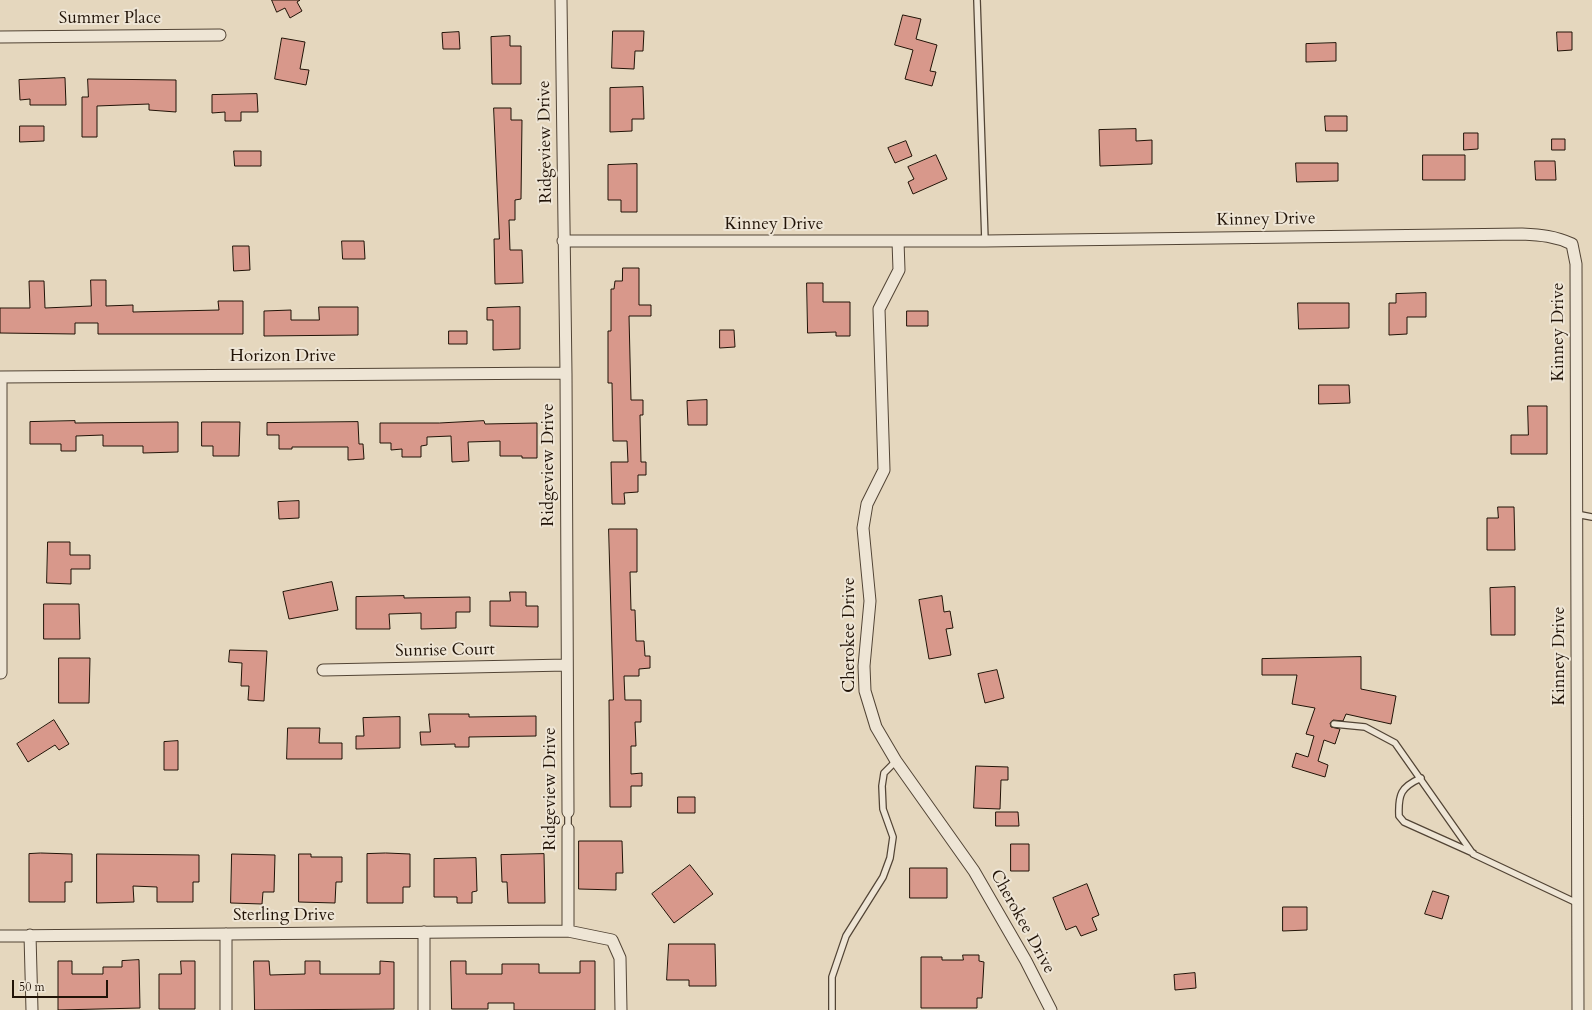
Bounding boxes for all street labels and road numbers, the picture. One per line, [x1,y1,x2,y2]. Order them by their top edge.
street label: Summer Place [59,9,161,29]
street label: Ridgeview Drive [535,80,557,204]
street label: Kinney Drive [1216,209,1316,231]
street label: Kinney Drive [724,215,824,235]
street label: Kinney Drive [1549,282,1569,382]
street label: Horizon Drive [230,347,336,367]
street label: Ridgeview Drive [539,403,559,527]
street label: Cherokee Drive [840,577,860,693]
street label: Kinney Drive [1550,606,1570,706]
street label: Sunrise Court [395,640,495,662]
street label: Ridgeview Drive [541,727,561,851]
street label: Cherokee Drive [985,866,1059,978]
street label: Sterling Drive [233,906,335,926]

